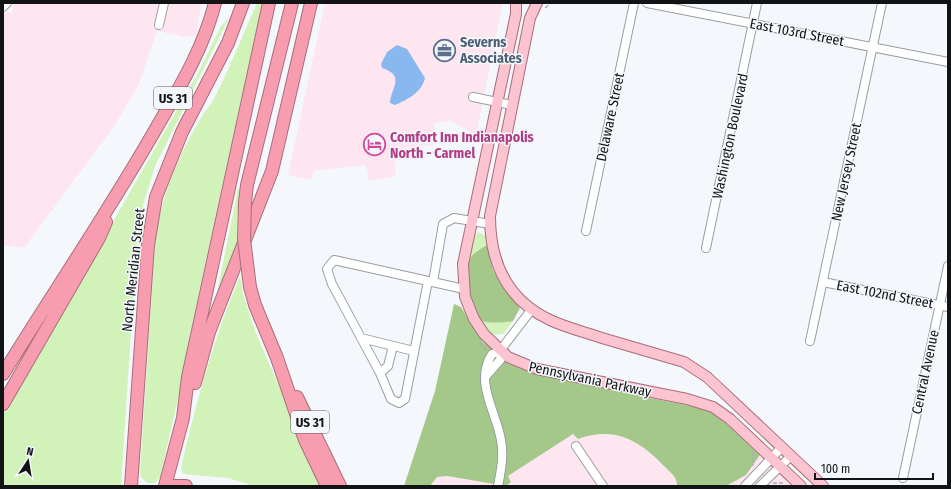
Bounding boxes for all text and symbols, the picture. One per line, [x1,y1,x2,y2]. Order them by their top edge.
street label: East 103rd Street [748,15,846,50]
place label: Severns Associates [459,34,522,67]
office icon: Severns Associates [431,37,457,63]
street label: Delaware Street [593,71,628,163]
street label: Washington Boulevard [709,72,752,200]
road number: US 31 [154,87,192,109]
street label: New Jersey Street [828,121,865,223]
place label: Comfort Inn Indianapolis North - Carmel [390,129,534,162]
hotel icon: Comfort Inn Indianapolis North - Carmel [362,132,388,158]
street label: North Meridian Street [119,207,148,333]
street label: East 102nd Street [835,277,935,312]
street label: Central Avenue [908,328,943,416]
street label: Pennsylvania Parkway [527,358,653,401]
road number: US 31 [291,411,329,433]
north arrow [8,441,48,481]
text: N [25,445,35,459]
scale bar [815,455,933,481]
text: 100 m [821,462,850,476]

